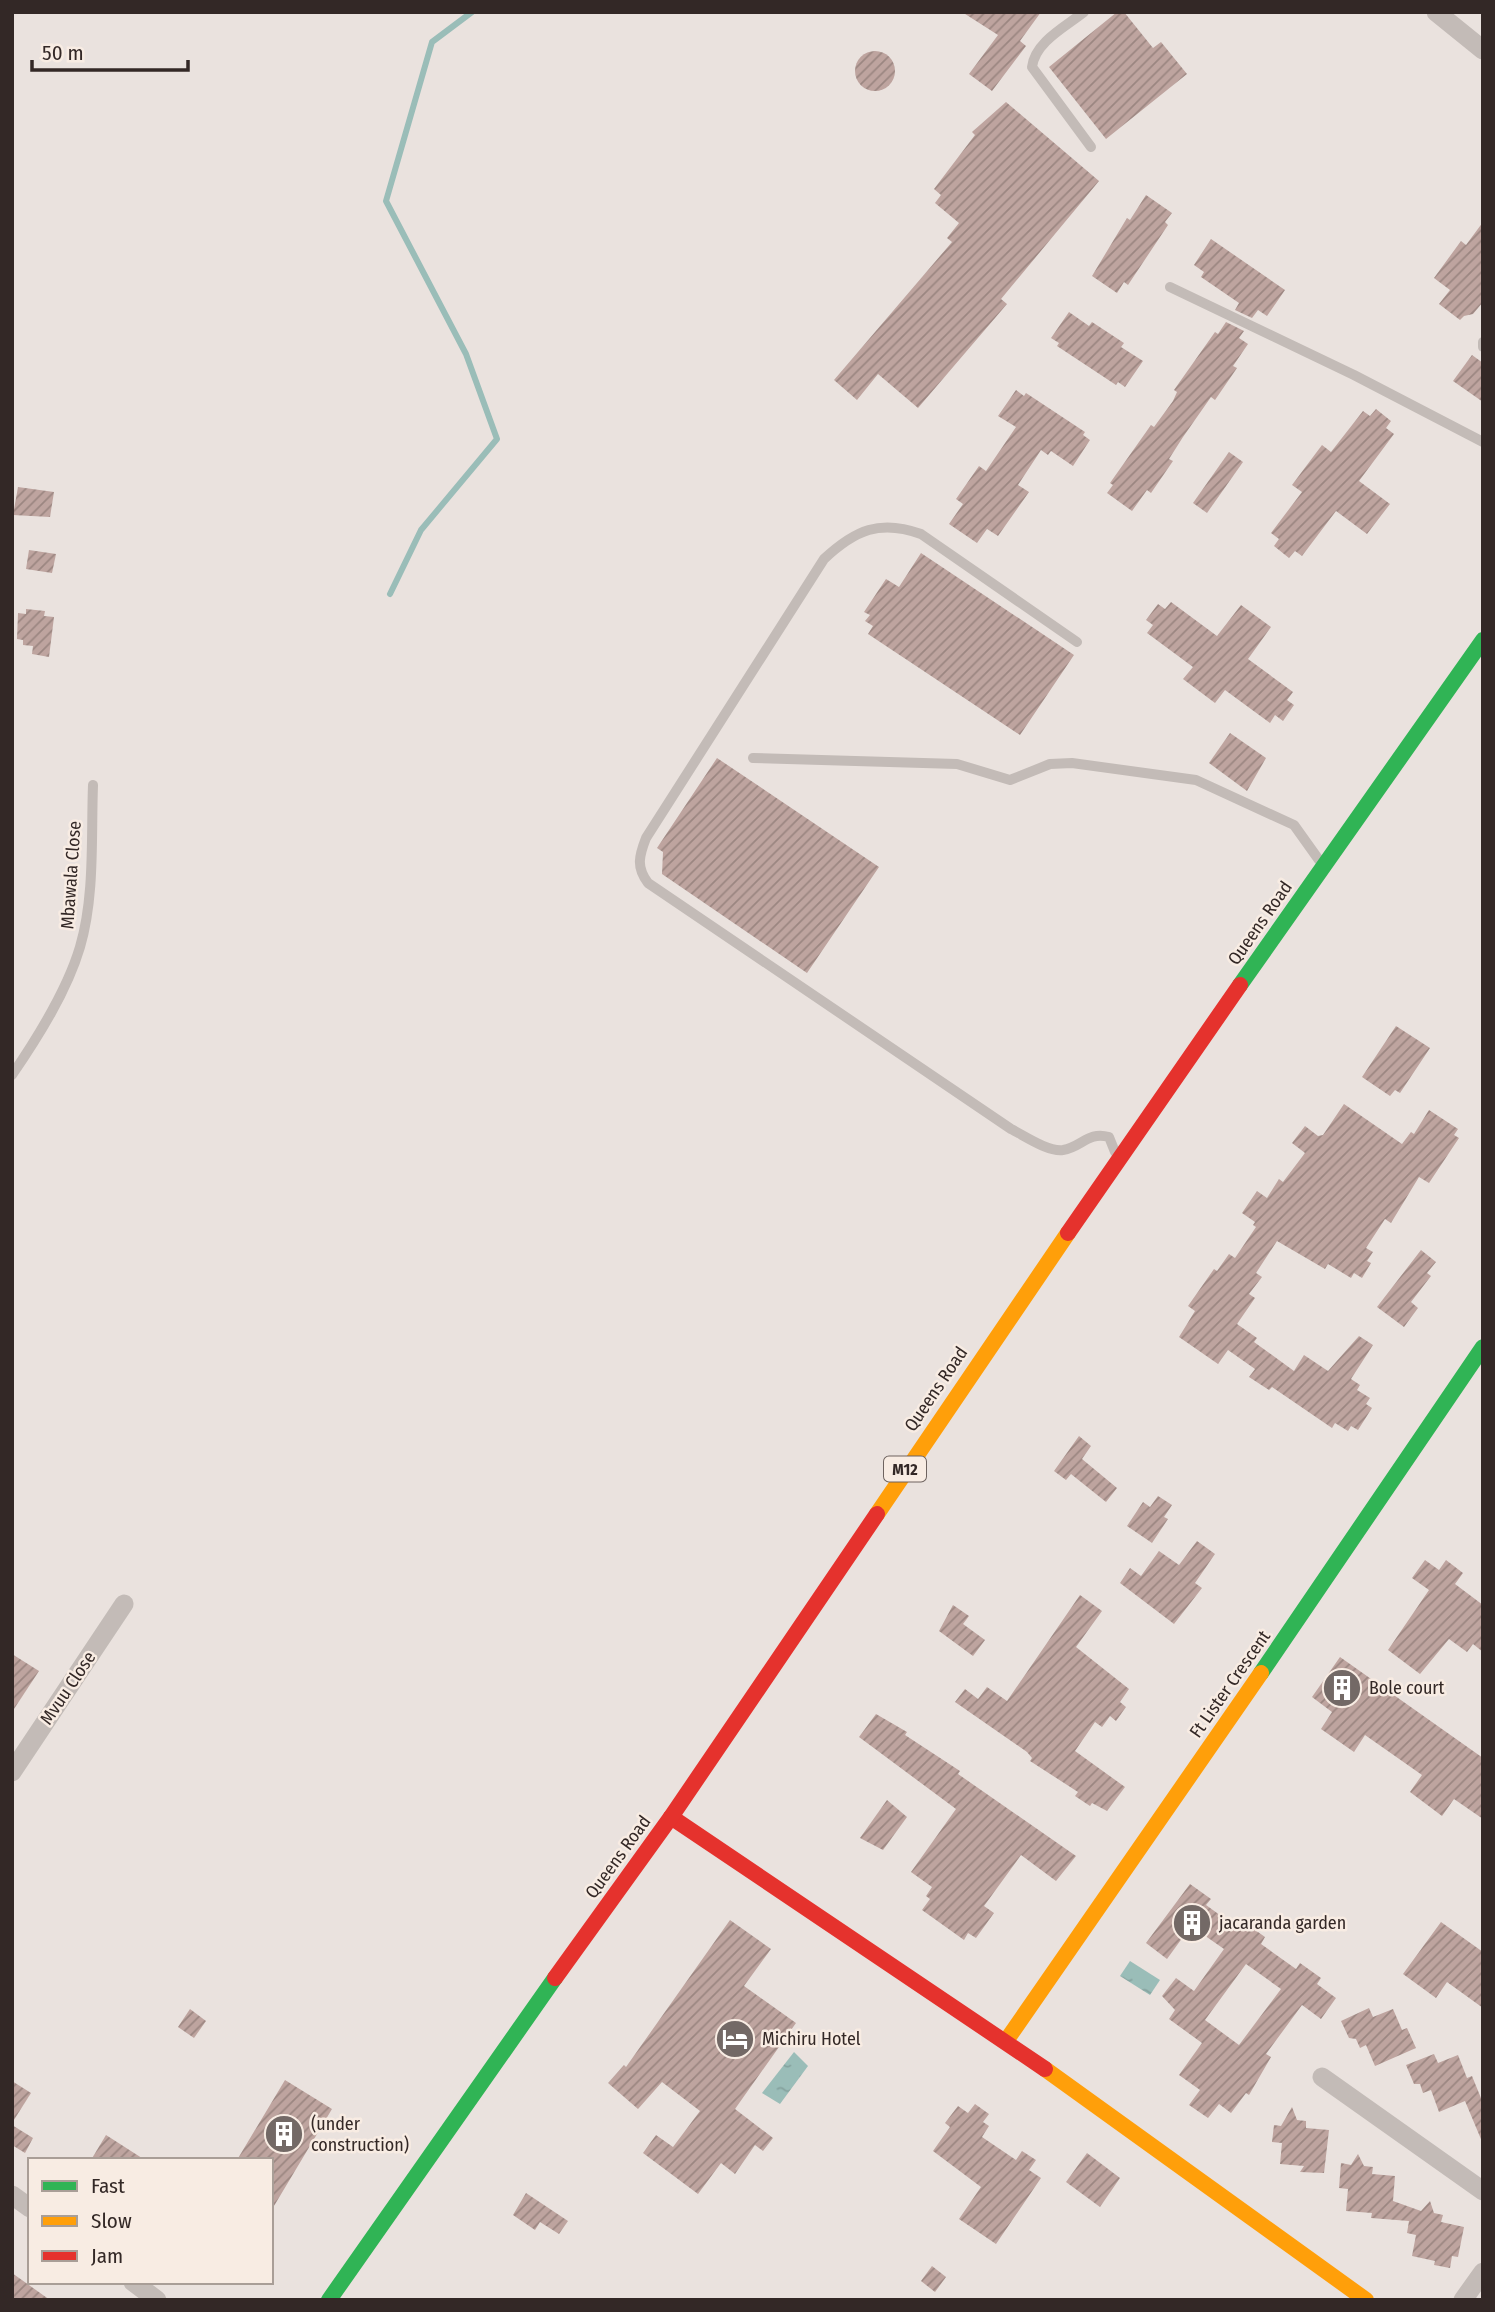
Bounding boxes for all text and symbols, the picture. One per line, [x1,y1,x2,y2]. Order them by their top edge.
scale bar [32,28,187,72]
text: 50 m [42,40,84,66]
street label: Mbawala Close [56,820,86,930]
street label: Queens Road [1223,877,1297,969]
street label: Queens Road [900,1343,972,1435]
road number: M12 [884,1456,926,1482]
street label: Ft Lister Crescent [1185,1626,1275,1742]
street label: Mvuu Close [36,1647,101,1729]
building icon: Bole court [1321,1667,1363,1709]
place label: Bole court [1369,1677,1445,1699]
street label: Queens Road [581,1811,655,1903]
building icon: jacaranda garden [1171,1902,1213,1944]
place label: jacaranda garden [1218,1912,1346,1934]
hotel icon: Michiru Hotel [714,2018,756,2060]
place label: Michiru Hotel [762,2028,861,2050]
building icon: (under construction) [263,2113,305,2155]
place label: (under construction) [311,2113,409,2156]
legend [28,2158,273,2284]
text: Fast [91,2173,125,2199]
text: Slow [91,2208,132,2234]
text: Jam [91,2243,123,2269]

